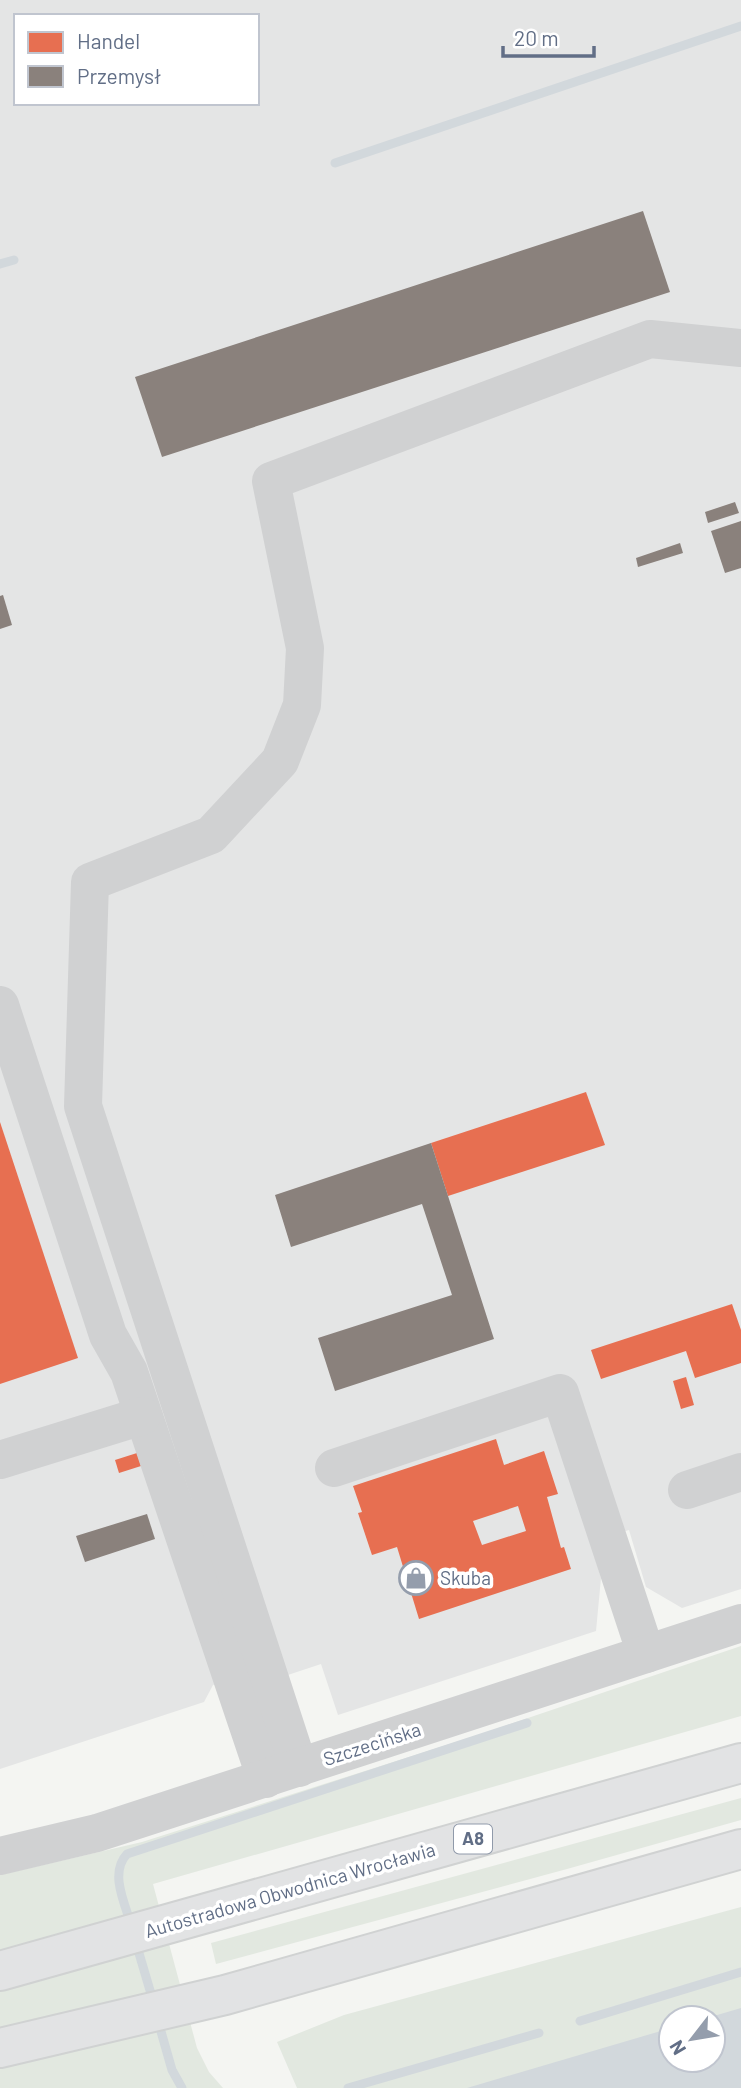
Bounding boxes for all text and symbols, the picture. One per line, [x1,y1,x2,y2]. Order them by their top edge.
legend [14,14,259,105]
scale bar [503,14,594,58]
text: 20 m [514,25,559,50]
text: Handel [77,28,140,53]
text: Przemysł [77,63,161,88]
shop icon: Skuba [397,1559,435,1597]
place label: Skuba [440,1566,491,1589]
street label: Szczecińska [320,1717,424,1770]
road number: A8 [454,1825,492,1854]
street label: Autostradowa Obwodnica Wrocławia [142,1837,438,1942]
north arrow [657,2004,727,2074]
text: N [664,2037,690,2059]

